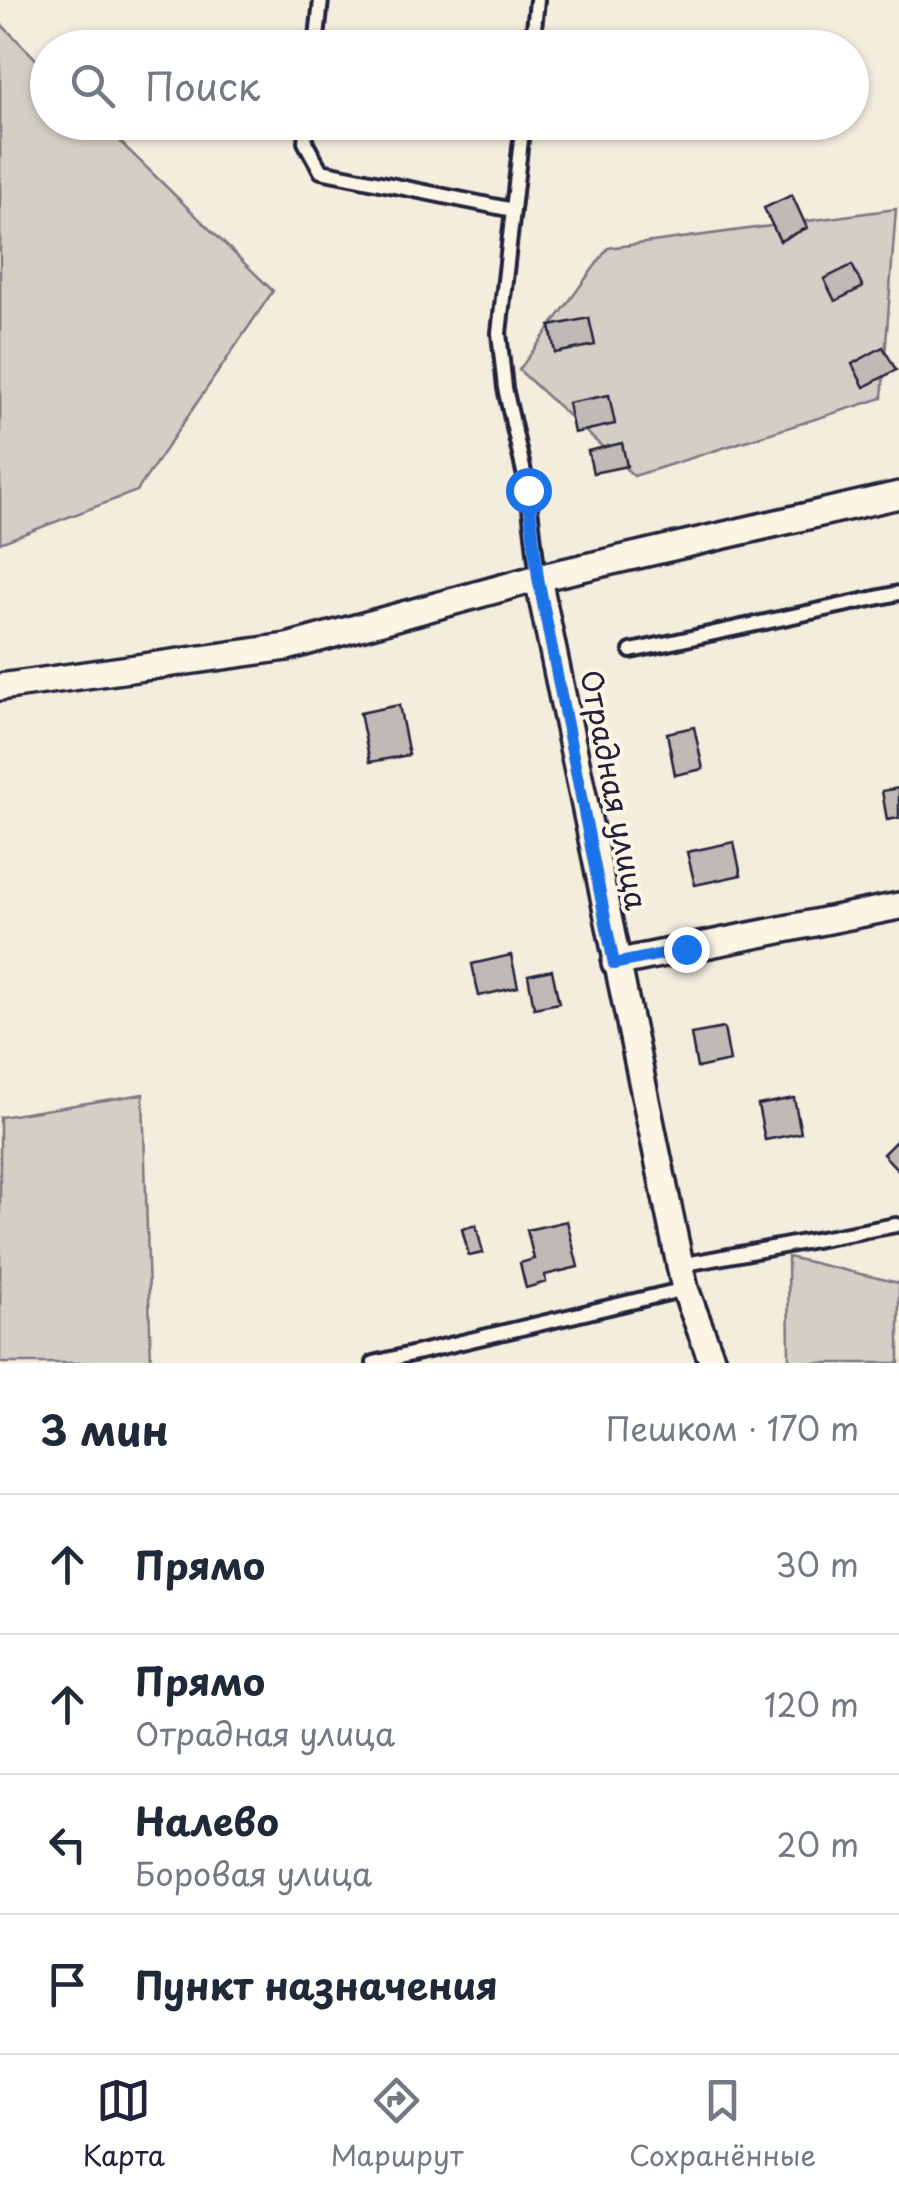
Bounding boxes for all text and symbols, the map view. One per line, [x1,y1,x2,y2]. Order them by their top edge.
search box [30,30,869,140]
text: Поиск [145,57,260,114]
icon: search [65,58,120,113]
route start [506,468,552,514]
street label: Отрадная улица [570,666,661,914]
route end [664,927,710,973]
text: 3 мин [40,1397,169,1460]
text: Пешком · 170 m [606,1404,859,1452]
text: Прямо [135,1536,265,1593]
icon: ahead [40,1537,95,1592]
text: 30 m [775,1540,859,1588]
text: Прямо [135,1652,265,1709]
icon: ahead [40,1677,95,1732]
text: 120 m [764,1680,859,1728]
text: Отрадная улица [135,1709,395,1757]
text: Налево [135,1792,279,1849]
icon: left [40,1817,95,1872]
text: 20 m [777,1820,859,1868]
text: Боровая улица [135,1849,372,1897]
text: Пункт назначения [135,1956,498,2013]
icon: arrive [40,1957,95,2012]
tab: Карта [83,2073,165,2176]
tab: Маршрут [331,2073,463,2176]
tab: Сохранённые [629,2073,816,2176]

